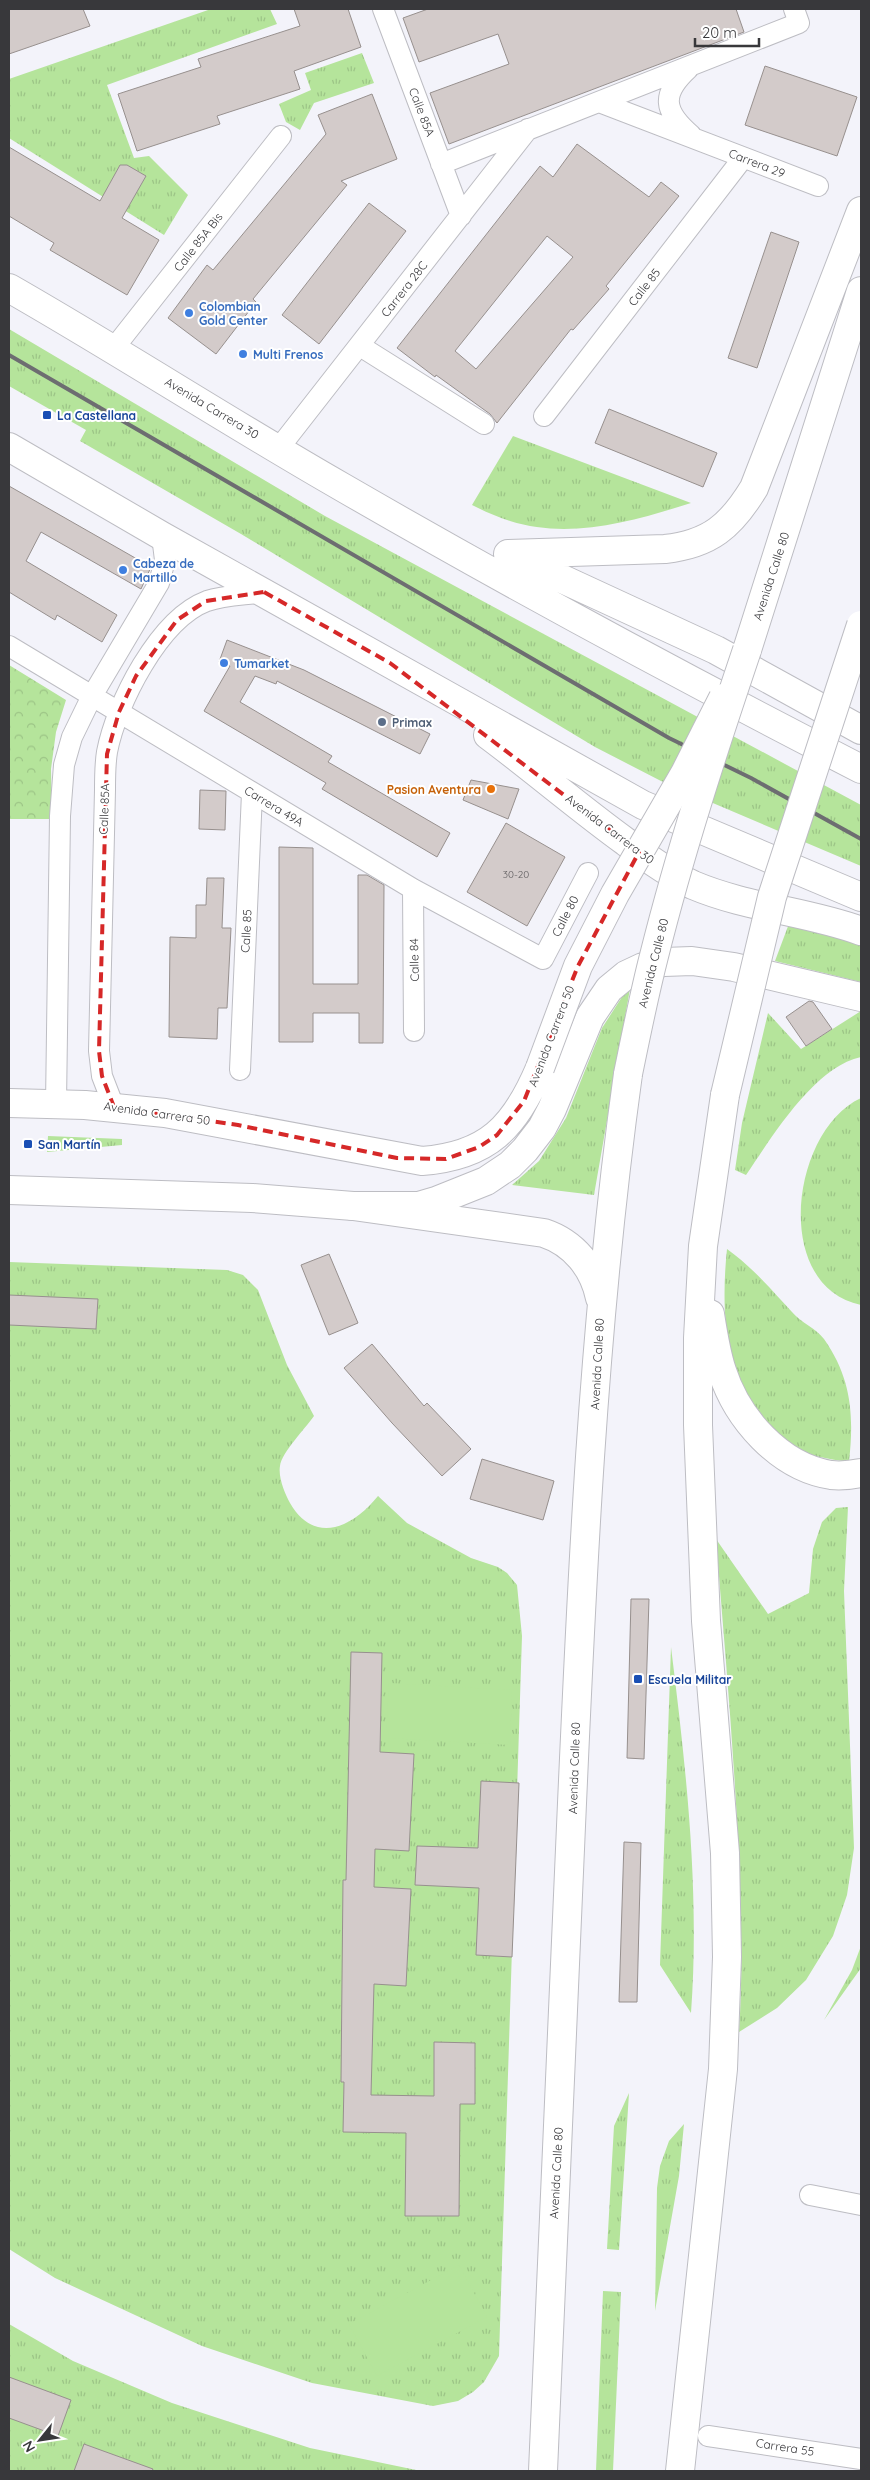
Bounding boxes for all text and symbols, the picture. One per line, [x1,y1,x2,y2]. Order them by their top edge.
scale bar [695,15,759,47]
text: 20 m [702,23,737,42]
street label: Calle 85A [406,85,438,139]
street label: Carrera 29 [727,145,788,181]
street label: Calle 85A Bis [170,209,226,274]
street label: Carrera 28C [378,258,431,320]
street label: Calle 85 [625,265,663,309]
place label: Colombian Gold Center [199,299,268,328]
marker: Colombian Gold Center [183,307,195,319]
place label: Multi Frenos [253,347,323,362]
marker: Multi Frenos [237,348,249,360]
street label: Avenida Carrera 30 [162,374,262,442]
place label: La Castellana [57,408,136,423]
marker: La Castellana [41,409,53,421]
street label: Avenida Calle 80 [750,530,792,622]
place label: Cabeza de Martillo [133,556,194,585]
marker: Cabeza de Martillo [117,564,129,576]
place label: Tumarket [234,656,290,671]
marker: Tumarket [218,657,230,669]
place label: Primax [392,715,432,730]
marker: Primax [376,716,388,728]
street label: Carrera 49A [242,782,307,830]
place label: Pasion Aventura [387,782,481,797]
street label: Calle 85A [96,783,112,835]
marker: Pasion Aventura [485,783,497,795]
street label: Avenida Carrera 30 [563,791,657,867]
house number: 30-20 [503,868,529,881]
street label: Calle 80 [548,893,582,939]
street label: Calle 85 [237,909,255,953]
street label: Avenida Calle 80 [635,917,671,1009]
street label: Calle 84 [406,938,422,982]
street label: Avenida Carrera 50 [525,983,577,1089]
street label: Avenida Carrera 50 [103,1098,211,1128]
place label: San Martín [38,1137,101,1152]
marker: San Martín [22,1138,34,1150]
street label: Avenida Calle 80 [587,1318,607,1410]
place label: Escuela Militar [648,1672,732,1687]
marker: Escuela Militar [632,1673,644,1685]
street label: Avenida Calle 80 [565,1722,583,1814]
street label: Avenida Calle 80 [546,2127,566,2219]
north arrow [15,2415,65,2465]
street label: Carrera 55 [755,2435,815,2459]
text: N [18,2438,39,2455]

